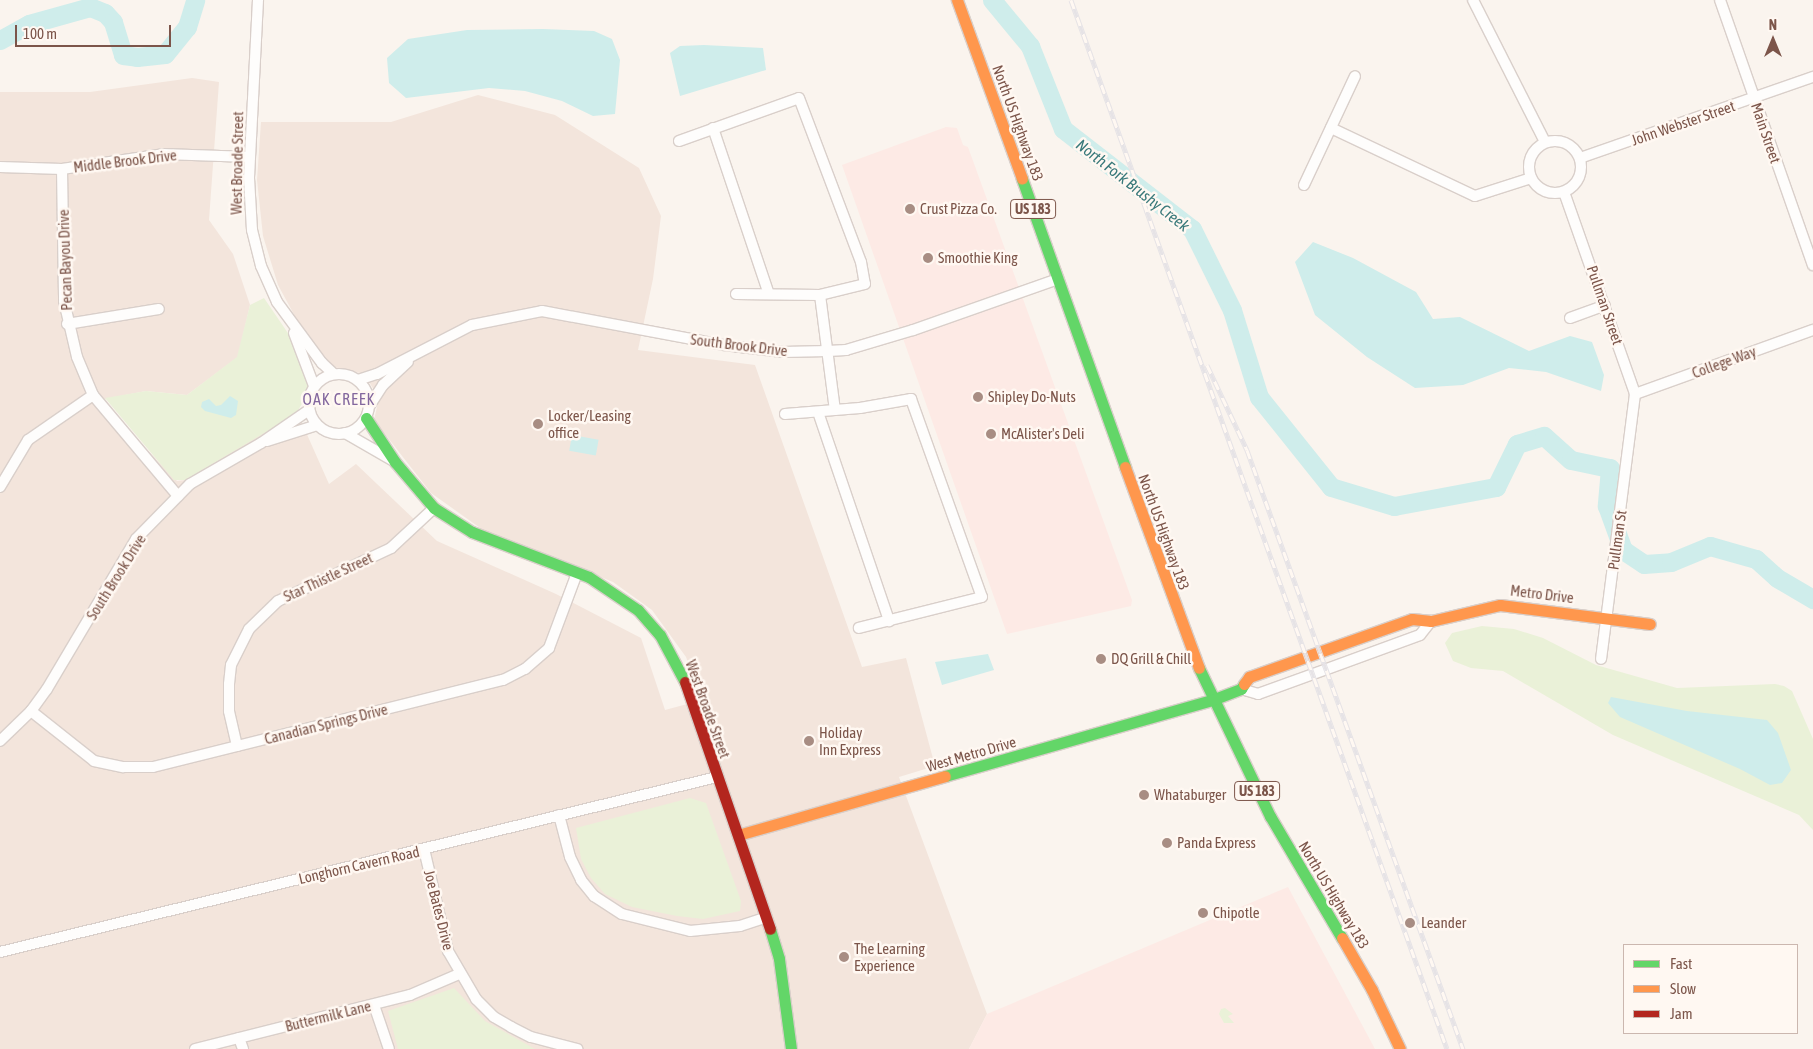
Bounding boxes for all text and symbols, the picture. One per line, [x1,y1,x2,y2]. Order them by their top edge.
scale bar [18,15,174,47]
north arrow [1748,15,1798,65]
text: N [1769,17,1777,33]
text: 100 m [23,25,57,42]
street label: North US Highway 183 [989,63,1047,183]
street label: John Webster Street [1629,97,1737,149]
street label: Main Street [1747,100,1785,166]
street label: West Broade Street [227,111,247,215]
water label: North Fork Brushy Creek [1072,135,1194,235]
street label: Middle Brook Drive [72,146,178,176]
road number: US 183 [1009,198,1057,220]
place label: Crust Pizza Co. [920,200,997,218]
marker: Crust Pizza Co. [904,203,916,215]
street label: Pecan Bayou Drive [54,209,76,311]
place label: Smoothie King [938,249,1018,267]
marker: Smoothie King [922,252,934,264]
street label: Pullman Street [1583,263,1627,347]
street label: South Brook Drive [689,330,789,360]
street label: College Way [1689,342,1759,382]
place label: Shipley Do-Nuts [988,388,1076,406]
district label: OAK CREEK [301,389,377,409]
marker: Shipley Do-Nuts [972,391,984,403]
place label: Locker/Leasing office [548,406,631,441]
marker: Locker/Leasing office [532,418,544,430]
place label: McAlister's Deli [1001,425,1085,443]
marker: McAlister's Deli [985,428,997,440]
street label: North US Highway 183 [1135,472,1193,592]
street label: Pullman St [1604,509,1630,571]
street label: South Brook Drive [82,531,150,623]
street label: Star Thistle Street [281,548,375,606]
street label: Metro Drive [1509,581,1575,607]
place label: DQ Grill & Chill [1111,650,1191,668]
marker: DQ Grill & Chill [1095,653,1107,665]
street label: West Broade Street [682,657,734,761]
street label: Canadian Springs Drive [263,700,389,748]
place label: Holiday Inn Express [819,723,881,758]
street label: West Metro Drive [924,733,1018,775]
marker: Holiday Inn Express [803,735,815,747]
road number: US 183 [1233,779,1281,802]
place label: Whataburger [1154,786,1226,804]
marker: Whataburger [1138,789,1150,801]
place label: Panda Express [1177,834,1256,852]
marker: Panda Express [1161,837,1173,849]
street label: North US Highway 183 [1295,838,1373,952]
street label: Longhorn Cavern Road [297,842,421,888]
street label: Joe Bates Drive [420,868,458,952]
place label: Chipotle [1213,904,1260,922]
marker: Chipotle [1197,907,1209,919]
place label: Leander [1421,914,1466,932]
marker: Leander [1403,916,1417,930]
place label: The Learning Experience [854,939,925,974]
legend [1623,944,1798,1034]
marker: The Learning Experience [838,951,850,963]
text: Fast [1670,955,1692,972]
text: Slow [1670,980,1696,997]
street label: Buttermilk Lane [283,997,373,1035]
text: Jam [1670,1005,1693,1022]

